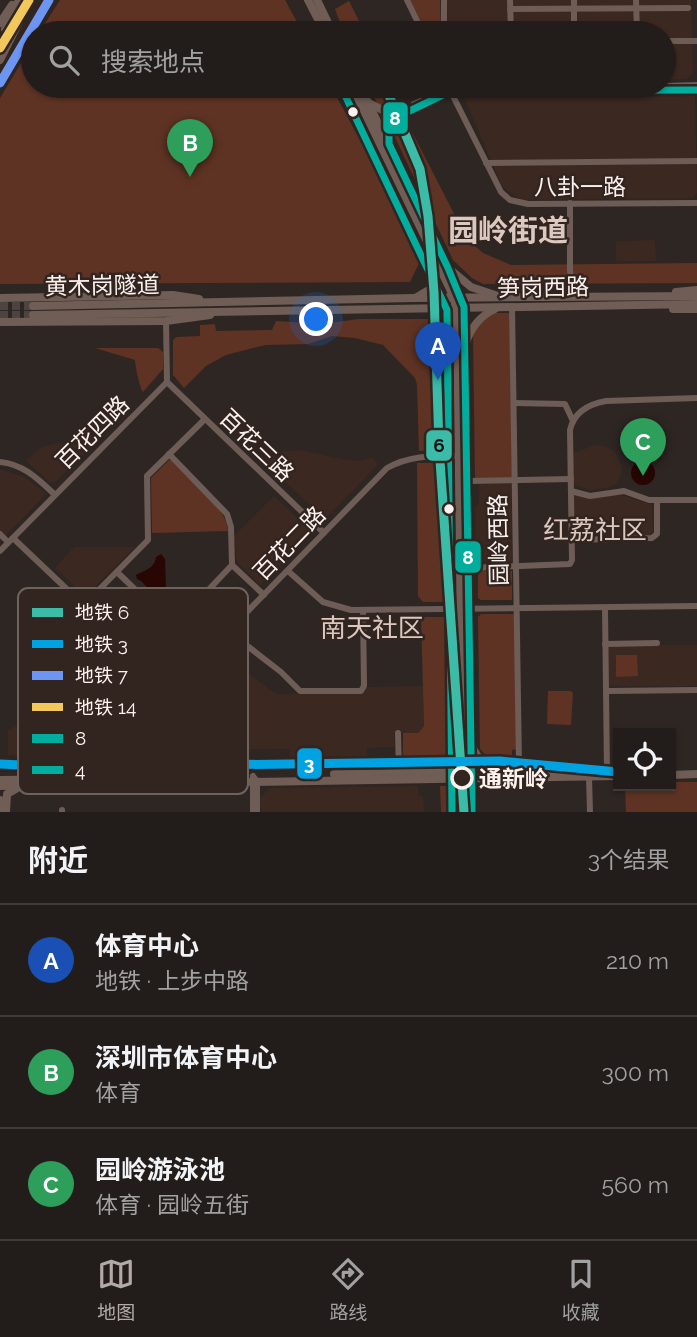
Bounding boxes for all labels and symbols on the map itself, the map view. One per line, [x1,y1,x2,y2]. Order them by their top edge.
line badge: 8 [382,101,409,135]
unlabelled marker [346,105,360,119]
text: 8 [389,107,401,129]
pin: B [167,119,213,177]
street label: 八卦一路 [534,173,626,200]
district label: 园岭街道 [448,213,568,248]
street label: 黄木岗隧道 [44,270,160,300]
street label: 笋岗西路 [497,273,589,301]
your location [299,302,333,336]
pin: A [415,322,461,380]
street label: 百花四路 [50,390,134,474]
street label: 百花三路 [215,403,299,487]
pin: C [620,418,666,476]
line badge: 6 [425,429,453,462]
text: 6 [433,434,445,456]
street label: 园岭西路 [484,494,512,586]
street label: 百花二路 [247,501,331,585]
unlabelled marker [442,502,456,516]
district label: 红荔社区 [543,515,647,545]
line badge: 8 [454,540,482,574]
text: 8 [462,546,474,568]
legend [18,588,248,794]
text: 地铁 6 [75,601,129,623]
district label: 南天社区 [320,613,424,643]
text: 地铁 3 [75,633,128,655]
text: 地铁 7 [75,664,128,686]
text: 地铁 14 [75,696,136,718]
text: 8 [75,727,86,749]
line badge: 3 [296,747,323,780]
text: 3 [304,752,314,774]
text: 4 [75,759,85,781]
place label: 通新岭 [479,765,548,792]
marker: 通新岭 [451,767,473,789]

